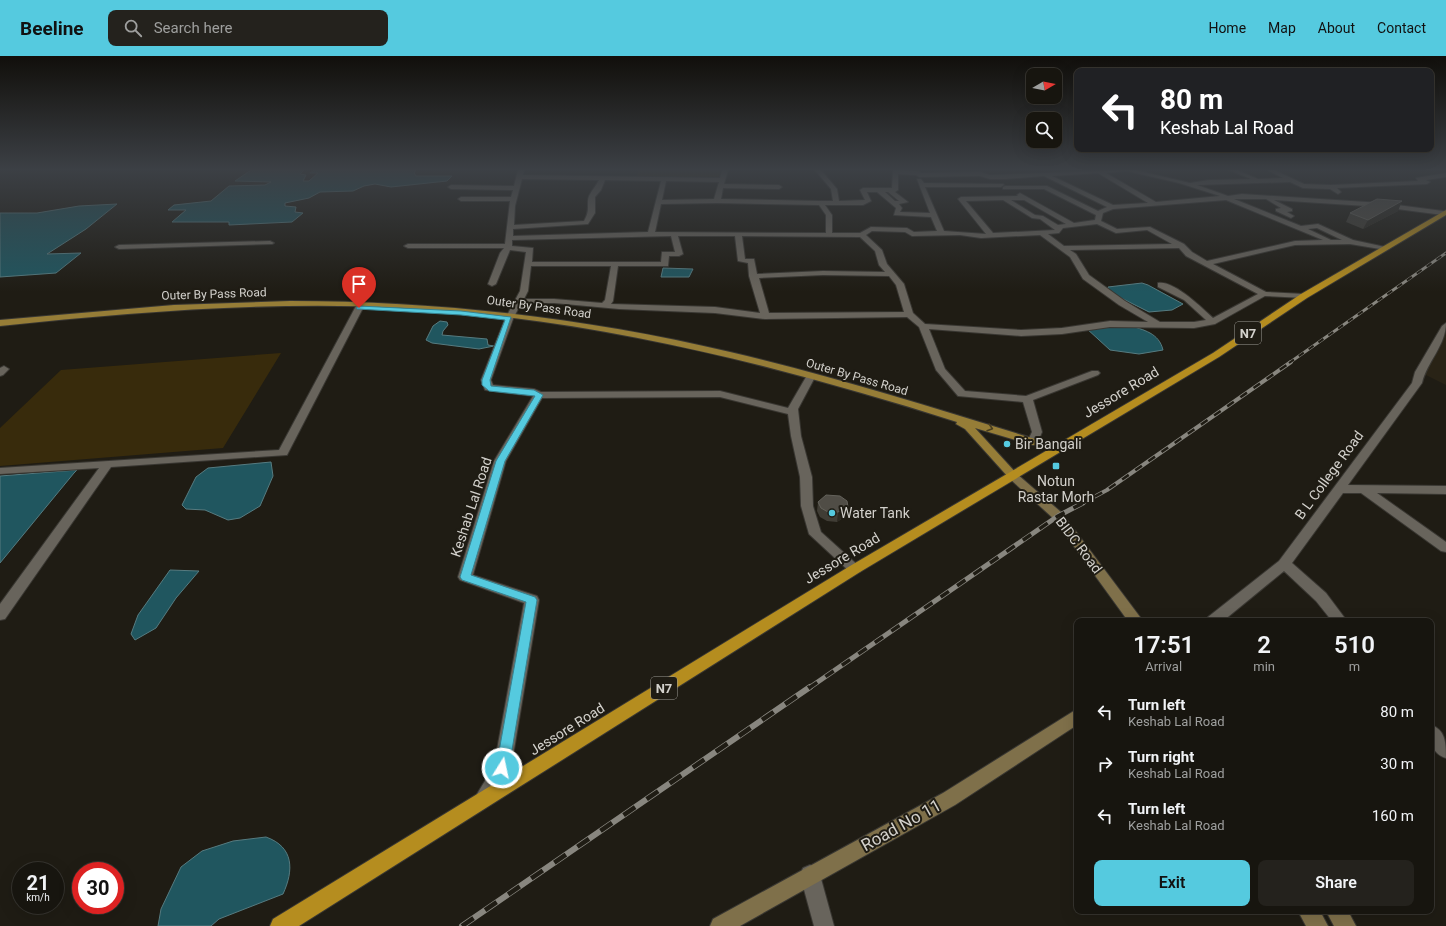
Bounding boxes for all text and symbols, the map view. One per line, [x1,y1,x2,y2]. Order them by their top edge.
search box [108,10,388,46]
text: Beeline [20,17,84,40]
icon: search [122,17,144,39]
text: Search here [154,19,233,37]
text: Home [1208,20,1246,36]
text: Map [1268,20,1296,36]
text: About [1318,20,1355,36]
text: Contact [1377,20,1426,36]
north arrow [1026,68,1062,104]
map controls [1026,68,1062,148]
text: 80 m [1160,83,1223,116]
icon: left [1094,84,1146,136]
button: search [1026,112,1062,148]
text: Keshab Lal Road [1160,117,1294,138]
pin [342,267,376,308]
icon: arrive [348,273,370,295]
street label: Outer By Pass Road [161,285,267,303]
street label: Outer By Pass Road [486,293,592,321]
road number: N7 [1235,322,1261,344]
street label: Outer By Pass Road [804,356,910,398]
street label: Jessore Road [1080,363,1162,421]
one-way arrow [986,423,993,432]
street label: B L College Road [1292,428,1366,522]
place label: Bir Bangali [1015,436,1082,452]
marker: Bir Bangali [1002,439,1012,449]
street label: Keshab Lal Road [447,455,495,559]
marker: Notun Rastar Morh [1051,461,1061,471]
place label: Notun Rastar Morh [1018,473,1094,505]
place label: Water Tank [840,505,911,521]
marker: Water Tank [827,508,837,518]
street label: BIDC Road [1053,514,1105,576]
street label: Jessore Road [801,529,883,587]
text: 17:51 [1133,631,1194,659]
text: 2 [1257,631,1271,659]
text: 510 [1334,631,1375,659]
text: Arrival [1145,659,1182,674]
text: min [1253,659,1275,674]
text: m [1349,659,1360,674]
road number: N7 [651,677,677,699]
text: Turn left [1128,696,1185,714]
street label: Jessore Road [527,700,607,758]
icon: left [1094,701,1116,723]
text: 80 m [1380,703,1414,721]
text: Keshab Lal Road [1128,714,1225,729]
position arrow [481,747,523,789]
text: Turn right [1128,748,1194,766]
icon: right [1094,753,1116,775]
text: 30 m [1380,755,1414,773]
text: Keshab Lal Road [1128,766,1225,781]
street label: Road No 11 [858,795,944,855]
text: Turn left [1128,800,1185,818]
icon: left [1094,805,1116,827]
text: 160 m [1372,807,1414,825]
text: Keshab Lal Road [1128,818,1225,833]
button: Exit [1094,860,1250,906]
button: Share [1258,860,1414,906]
speed limit sign: 30 [72,862,124,914]
text: 21 [27,871,49,895]
text: km/h [26,892,50,903]

